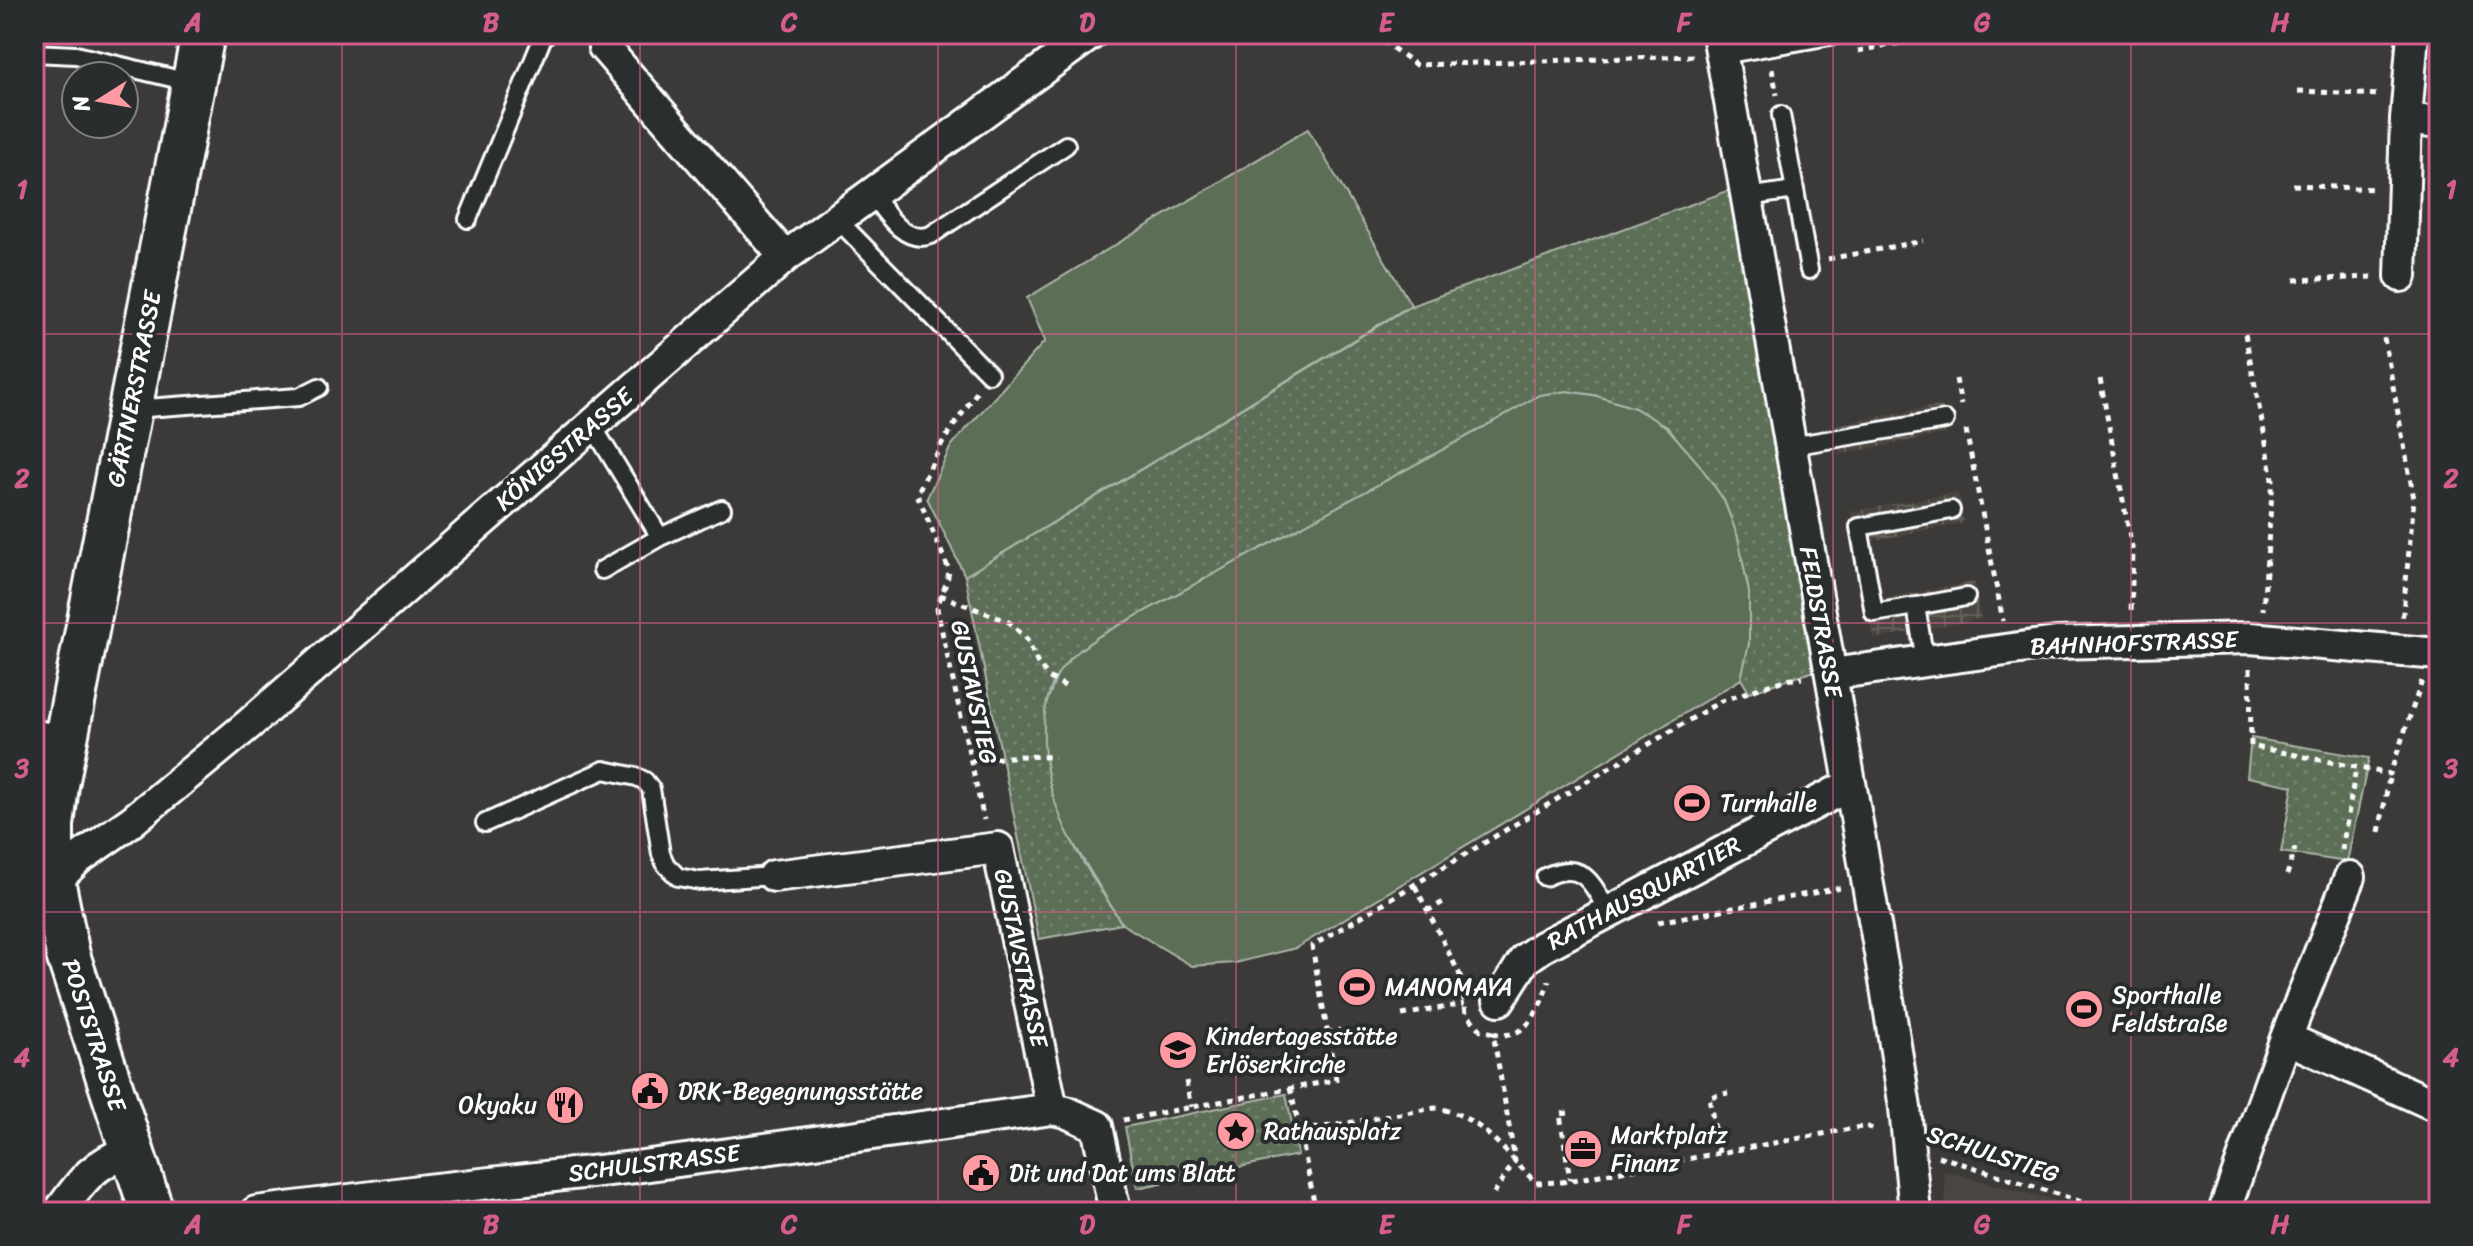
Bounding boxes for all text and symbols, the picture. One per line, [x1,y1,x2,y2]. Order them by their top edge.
text: A [183,0,202,45]
text: B [483,0,500,45]
text: C [780,0,798,45]
text: D [1079,0,1095,45]
text: E [1379,0,1396,45]
text: F [1676,0,1693,45]
text: G [1974,0,1991,45]
text: H [2271,0,2290,45]
north arrow [60,60,140,140]
text: N [60,92,102,116]
text: 1 [16,166,28,212]
text: 1 [2445,166,2457,212]
street label: GÄRTNERSTRASSE [94,286,174,491]
street label: KÖNIGSTRASSE [485,375,644,521]
text: 2 [13,455,30,501]
text: 2 [2442,455,2459,501]
street label: FELDSTRASSE [1787,543,1855,703]
street label: GUSTAVSTIEG [938,616,1010,768]
street label: BAHNHOFSTRASSE [2029,618,2240,668]
text: 3 [14,745,30,791]
text: 3 [2443,745,2459,791]
sports icon: Turnhalle [1671,782,1713,824]
place label: Turnhalle [1720,782,1817,824]
street label: RATHAUSQUARTIER [1539,824,1749,962]
street label: GUSTAVSTRASSE [982,865,1061,1053]
street label: POSTSTRASSE [50,953,139,1118]
sports icon: MANOMAYA [1336,966,1378,1008]
place label: MANOMAYA [1385,966,1513,1008]
place label: Sporthalle Feldstraße [2112,974,2228,1044]
sports icon: Sporthalle Feldstraße [2063,988,2105,1030]
place label: Kindertagesstätte Erlöserkirche [1206,1015,1398,1085]
school or university icon: Kindertagesstätte Erlöserkirche [1157,1029,1199,1071]
text: 4 [14,1034,30,1080]
text: 4 [2443,1034,2459,1080]
public building icon: DRK-Begegnungsstätte [629,1070,671,1112]
place label: DRK-Begegnungsstätte [678,1070,923,1112]
place label: Okyaku [459,1084,537,1126]
restaurant icon: Okyaku [544,1084,586,1126]
place icon: Rathausplatz [1215,1110,1257,1152]
place label: Rathausplatz [1264,1110,1402,1152]
street label: SCHULSTIEG [1922,1113,2065,1195]
place label: Marktplatz Finanz [1611,1114,1728,1184]
office icon: Marktplatz Finanz [1562,1128,1604,1170]
street label: SCHULSTRASSE [566,1131,744,1194]
public building icon: Dit und Dat ums Blatt [960,1152,1002,1194]
place label: Dit und Dat ums Blatt [1009,1152,1236,1194]
text: A [183,1201,202,1246]
text: B [483,1201,500,1246]
text: C [780,1201,798,1246]
text: D [1079,1201,1095,1246]
text: E [1379,1201,1396,1246]
text: F [1676,1201,1693,1246]
text: G [1974,1201,1991,1246]
text: H [2271,1201,2290,1246]

